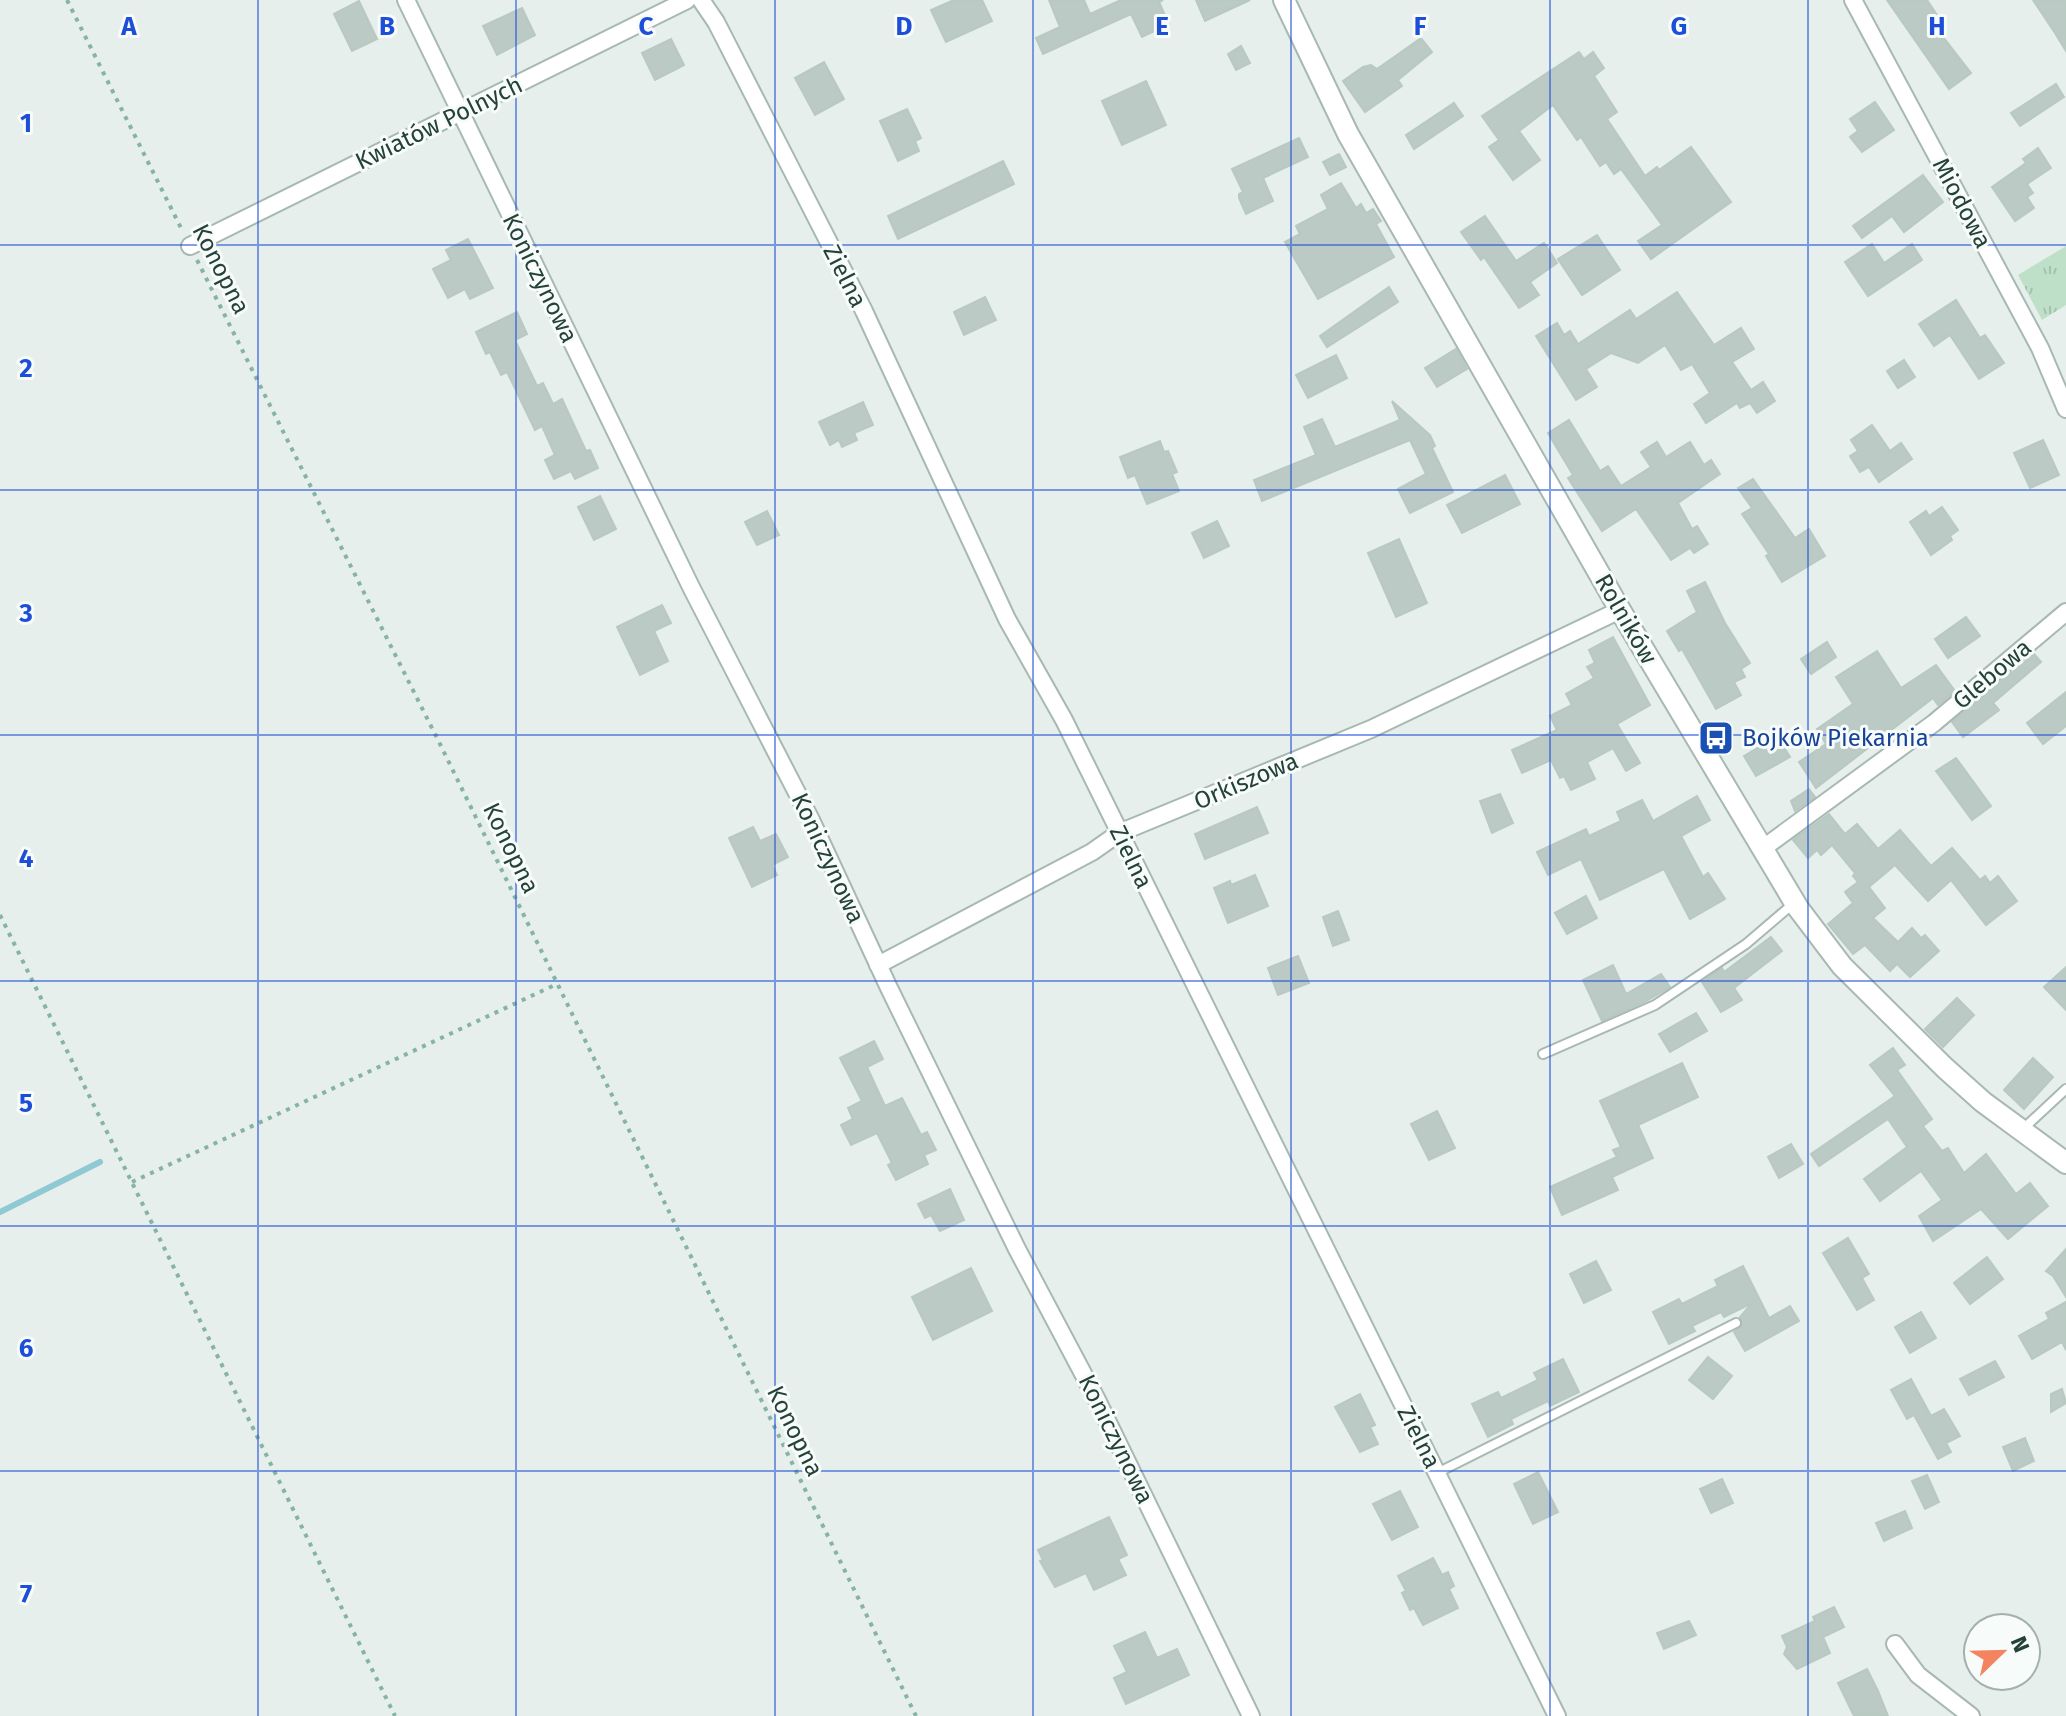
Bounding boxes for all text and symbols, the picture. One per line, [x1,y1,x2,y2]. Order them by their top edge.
text: A [120,11,137,42]
text: B [379,11,395,42]
text: C [639,11,654,42]
text: D [896,11,913,42]
text: E [1155,11,1169,42]
text: F [1414,11,1427,42]
text: G [1671,11,1687,42]
text: H [1928,11,1946,42]
street label: Kwiatów Polnych [351,70,527,176]
text: 1 [20,108,32,139]
street label: Miodowa [1927,153,1997,253]
street label: Koniczynowa [497,209,583,347]
street label: Konopna [186,219,256,319]
street label: Zielna [817,240,873,312]
text: 2 [19,353,33,384]
street label: Rolników [1589,569,1663,669]
text: 3 [18,598,33,629]
street label: Glebowa [1947,633,2037,715]
bus stop icon: Bojków Piekarnia [1697,719,1735,757]
place label: Bojków Piekarnia [1742,724,1929,752]
street label: Orkiszowa [1190,747,1302,815]
street label: Koniczynowa [786,788,870,928]
street label: Konopna [477,798,545,898]
street label: Zielna [1104,821,1158,893]
text: 4 [19,843,34,874]
text: 5 [19,1088,33,1119]
text: 6 [19,1333,34,1364]
street label: Koniczynowa [1073,1370,1159,1508]
street label: Konopna [761,1381,829,1481]
street label: Zielna [1391,1401,1447,1473]
text: 7 [20,1579,32,1610]
north arrow [1962,1612,2042,1692]
text: N [2005,1632,2035,1656]

